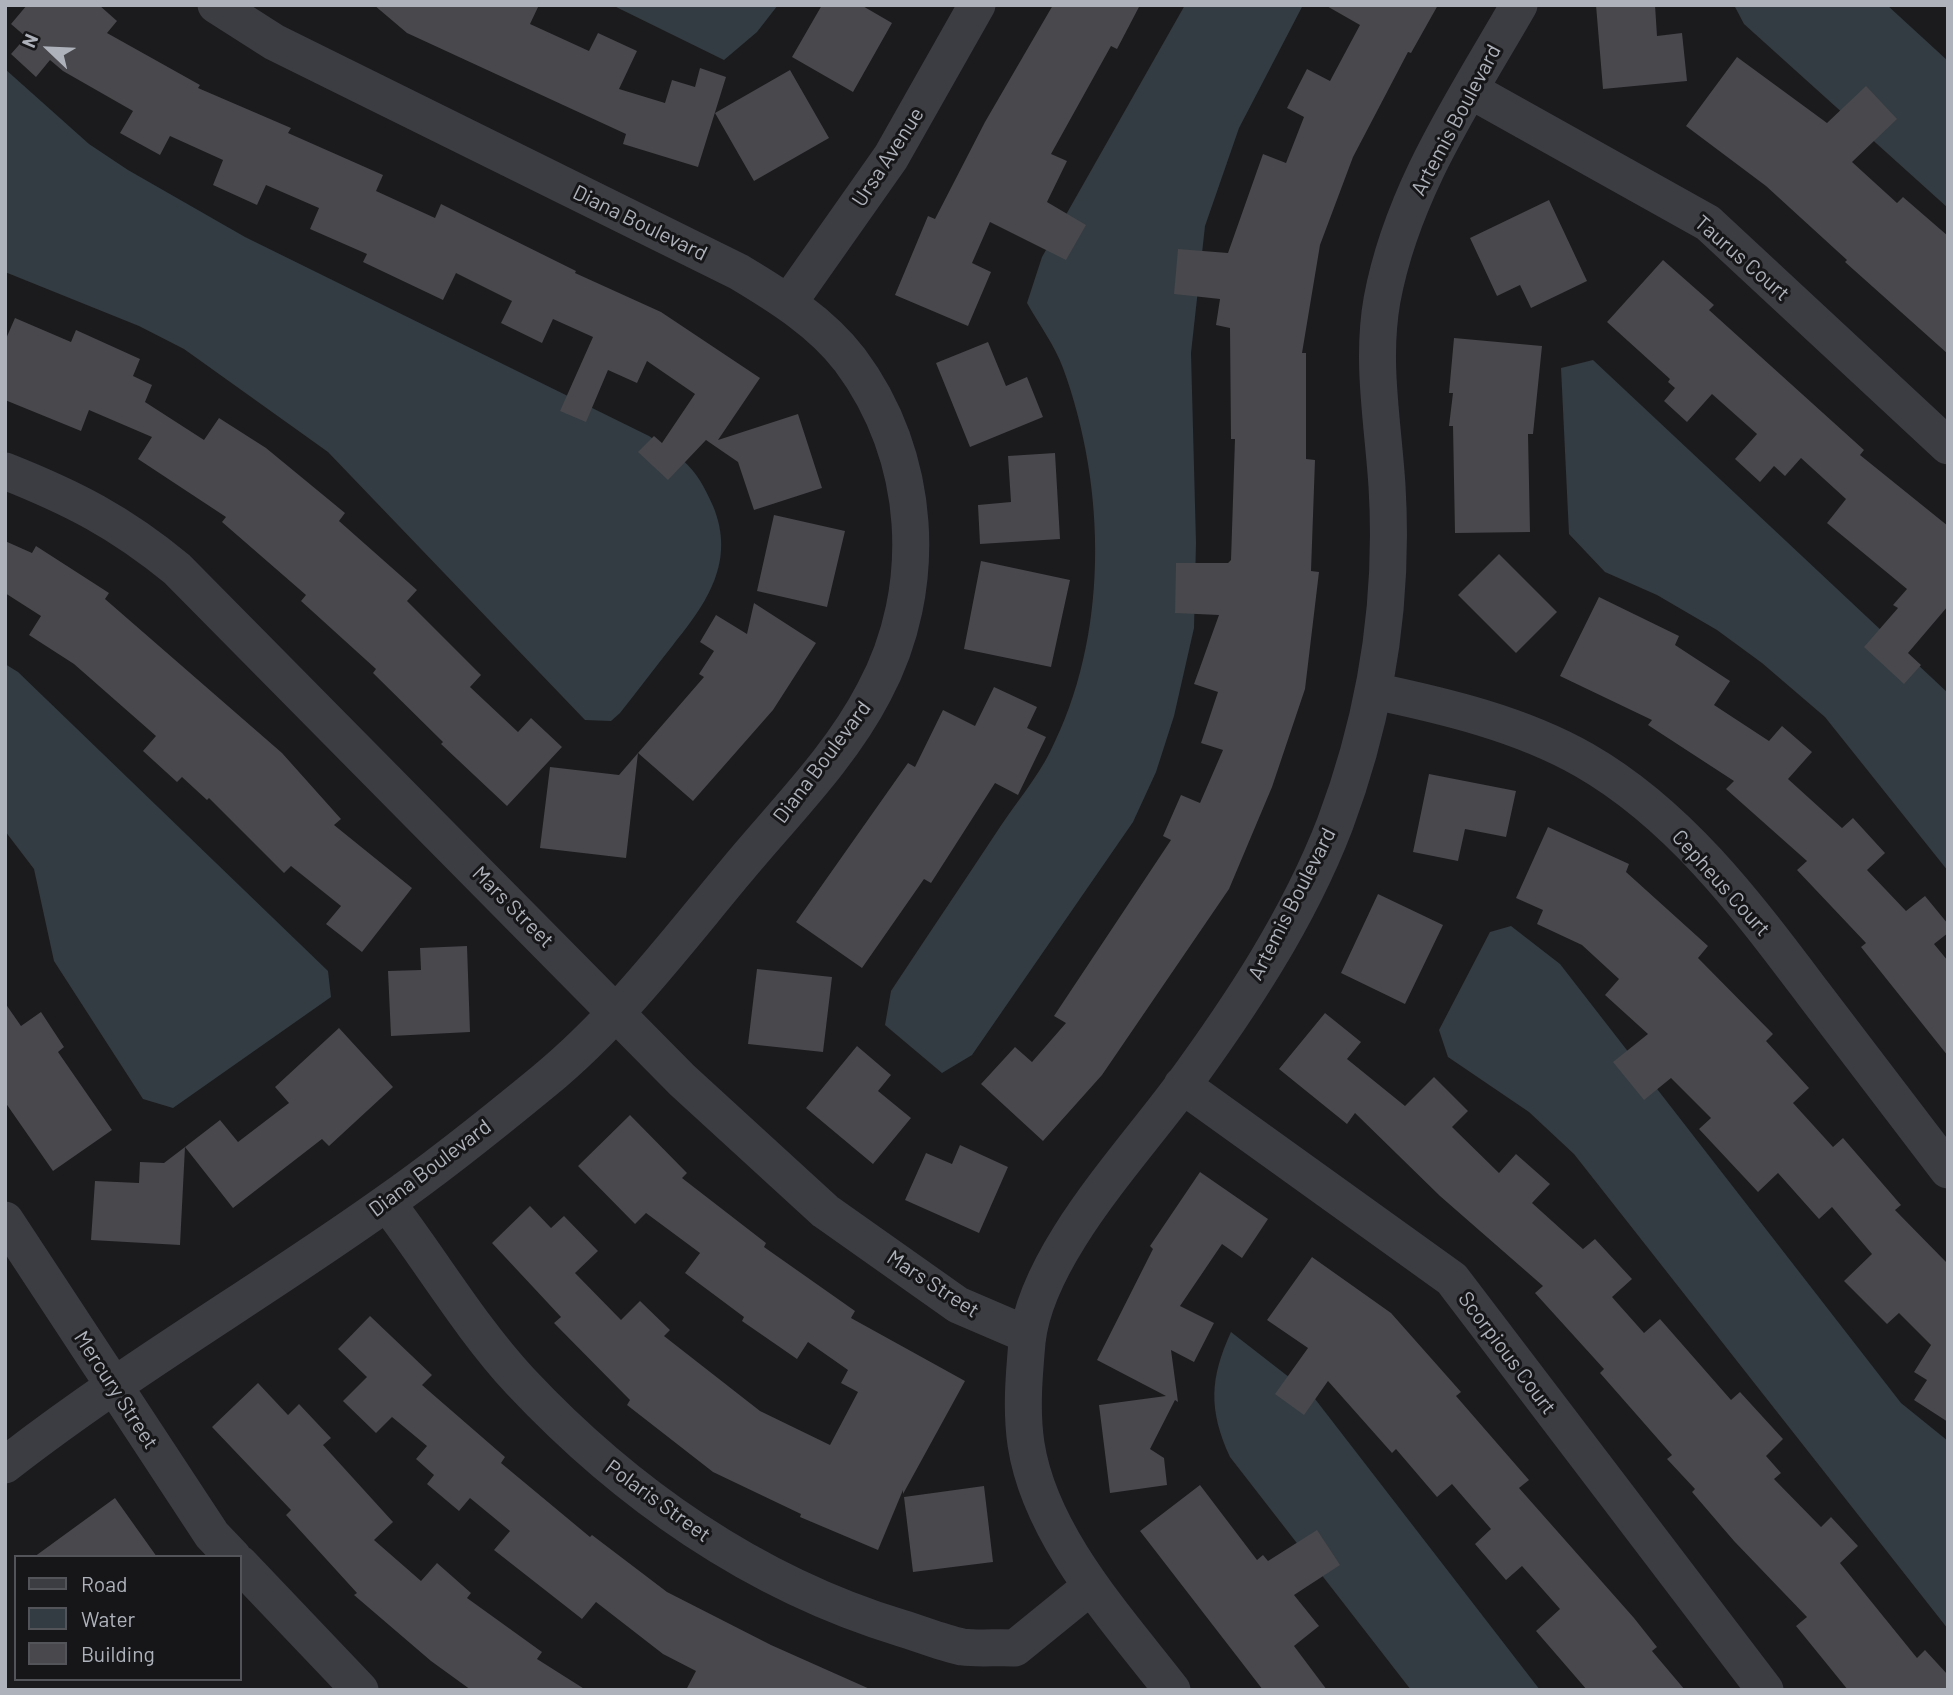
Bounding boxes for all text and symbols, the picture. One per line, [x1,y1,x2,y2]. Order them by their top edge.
north arrow [14,14,84,84]
text: N [16,30,42,51]
street label: Artemis Boulevard [1406,40,1506,200]
street label: Ursa Avenue [847,103,929,211]
street label: Diana Boulevard [569,180,711,266]
street label: Taurus Court [1689,210,1795,306]
street label: Diana Boulevard [768,696,876,828]
street label: Artemis Boulevard [1243,824,1341,984]
street label: Cepheus Court [1667,825,1775,941]
street label: Mars Street [467,861,559,953]
street label: Diana Boulevard [364,1114,496,1222]
street label: Mars Street [882,1245,984,1323]
street label: Scorpious Court [1453,1287,1561,1419]
street label: Mercury Street [69,1326,163,1454]
street label: Polaris Street [601,1454,715,1548]
legend [14,1555,242,1681]
text: Road [81,1571,127,1596]
text: Water [81,1606,135,1631]
text: Building [81,1641,155,1666]

